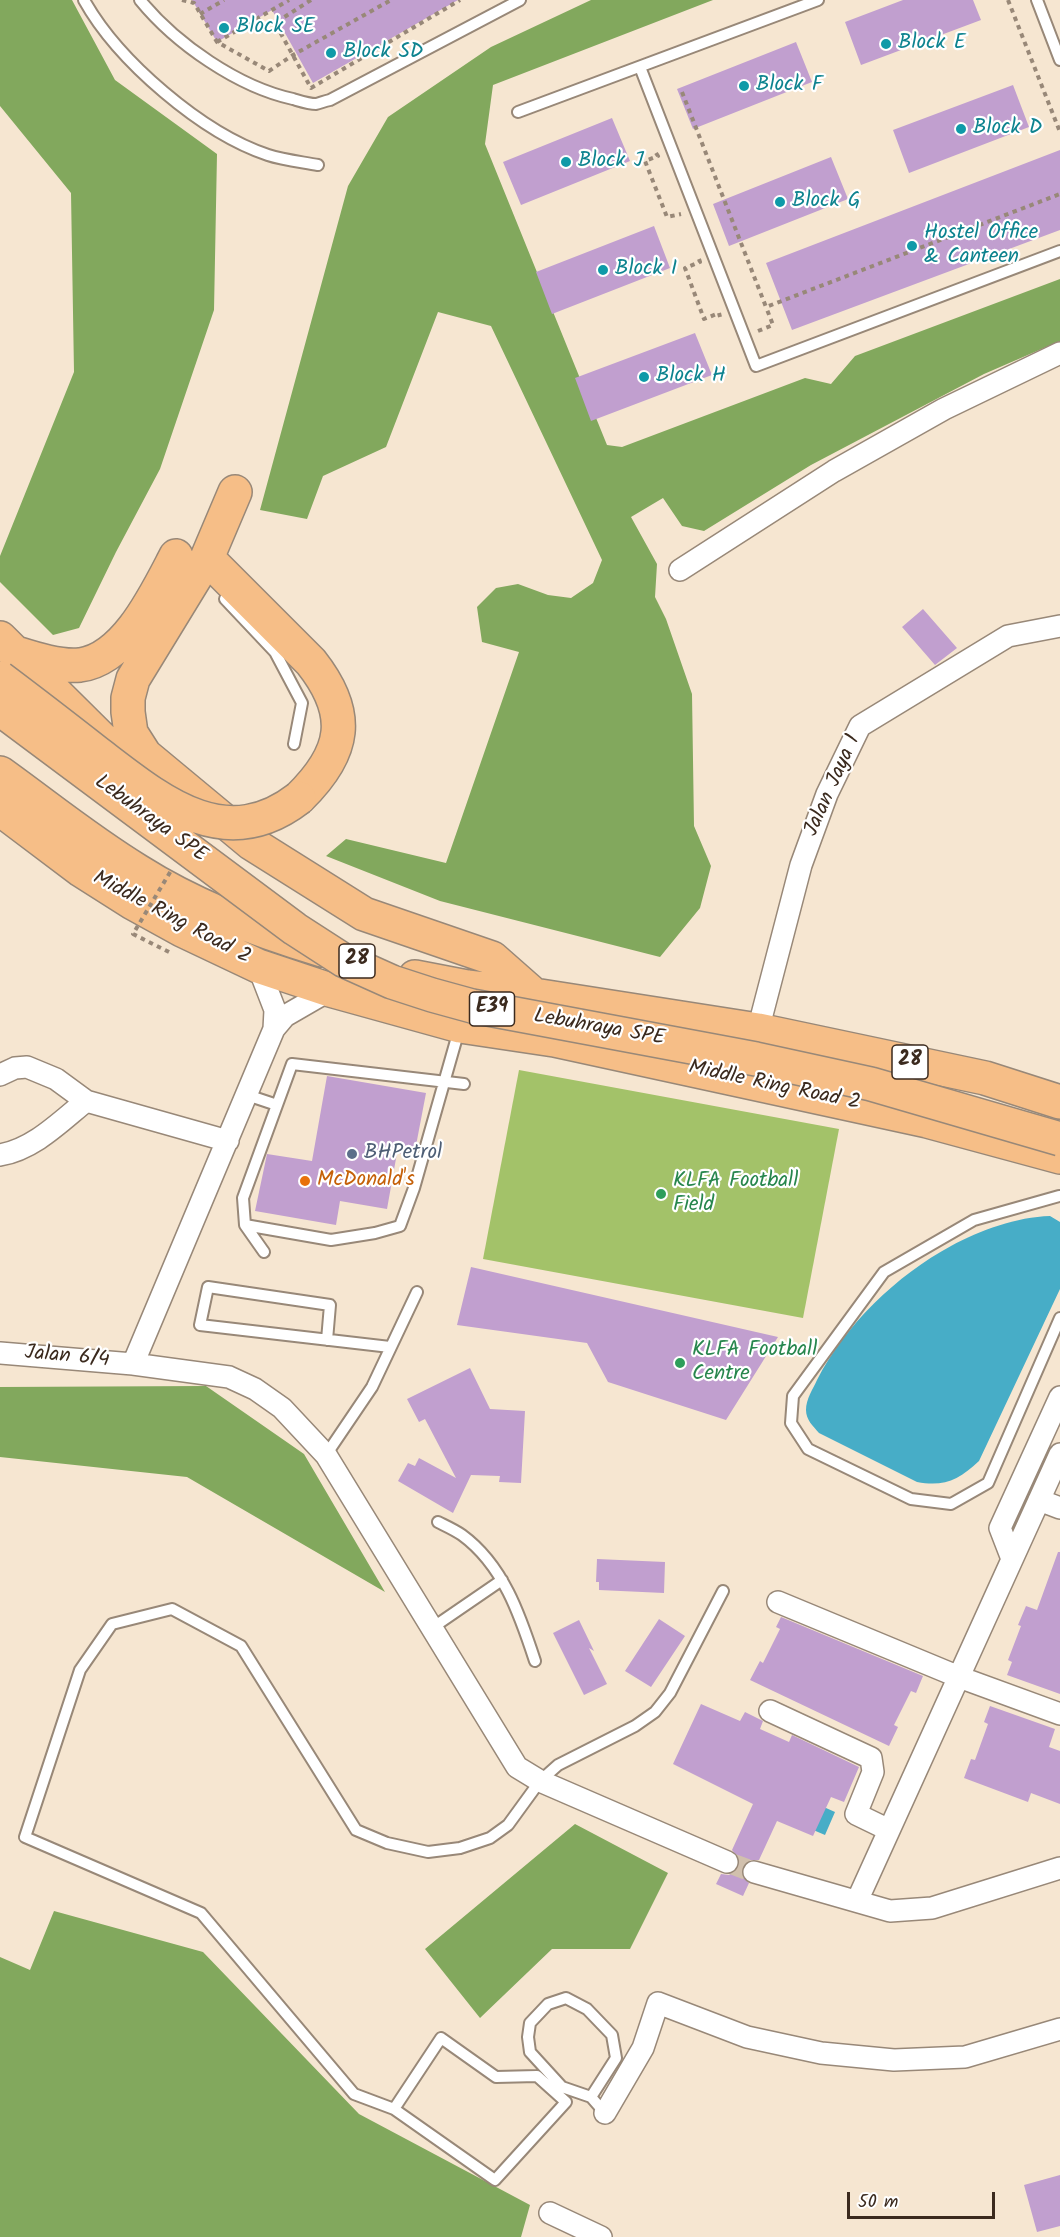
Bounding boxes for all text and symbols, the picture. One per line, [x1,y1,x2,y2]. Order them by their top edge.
place label: Block SE [236,15,315,41]
marker: Block SE [217,21,231,35]
place label: Block E [898,31,966,57]
marker: Block E [879,37,893,51]
place label: Block SD [343,40,423,66]
marker: Block SD [324,46,338,60]
place label: Block F [756,73,823,99]
marker: Block F [737,79,751,93]
place label: Block D [973,116,1042,142]
marker: Block D [954,122,968,136]
place label: Block J [578,149,643,175]
marker: Block J [559,155,573,169]
place label: Block G [792,189,860,215]
marker: Block G [773,195,787,209]
place label: Hostel Office & Canteen [924,221,1038,271]
marker: Hostel Office & Canteen [905,239,919,253]
place label: Block I [615,257,677,283]
marker: Block I [596,263,610,277]
place label: Block H [656,364,726,390]
marker: Block H [637,370,651,384]
street label: Jalan Jaya 1 [800,731,868,841]
street label: Lebuhraya SPE [89,771,211,869]
street label: Middle Ring Road 2 [88,867,254,971]
road number: 28 [339,944,375,978]
road number: E39 [470,992,514,1026]
street label: Lebuhraya SPE [531,1005,667,1053]
road number: 28 [892,1045,928,1079]
street label: Middle Ring Road 2 [686,1056,862,1118]
place label: BHPetrol [364,1141,442,1167]
marker: BHPetrol [345,1147,359,1161]
place label: McDonald's [317,1168,415,1194]
place label: KLFA Football Field [673,1169,798,1219]
marker: McDonald's [298,1174,312,1188]
marker: KLFA Football Field [654,1187,668,1201]
place label: KLFA Football Centre [692,1338,817,1388]
street label: Jalan 6/4 [24,1342,110,1374]
marker: KLFA Football Centre [673,1356,687,1370]
scale bar [850,2180,998,2218]
text: 50 m [858,2188,898,2217]

